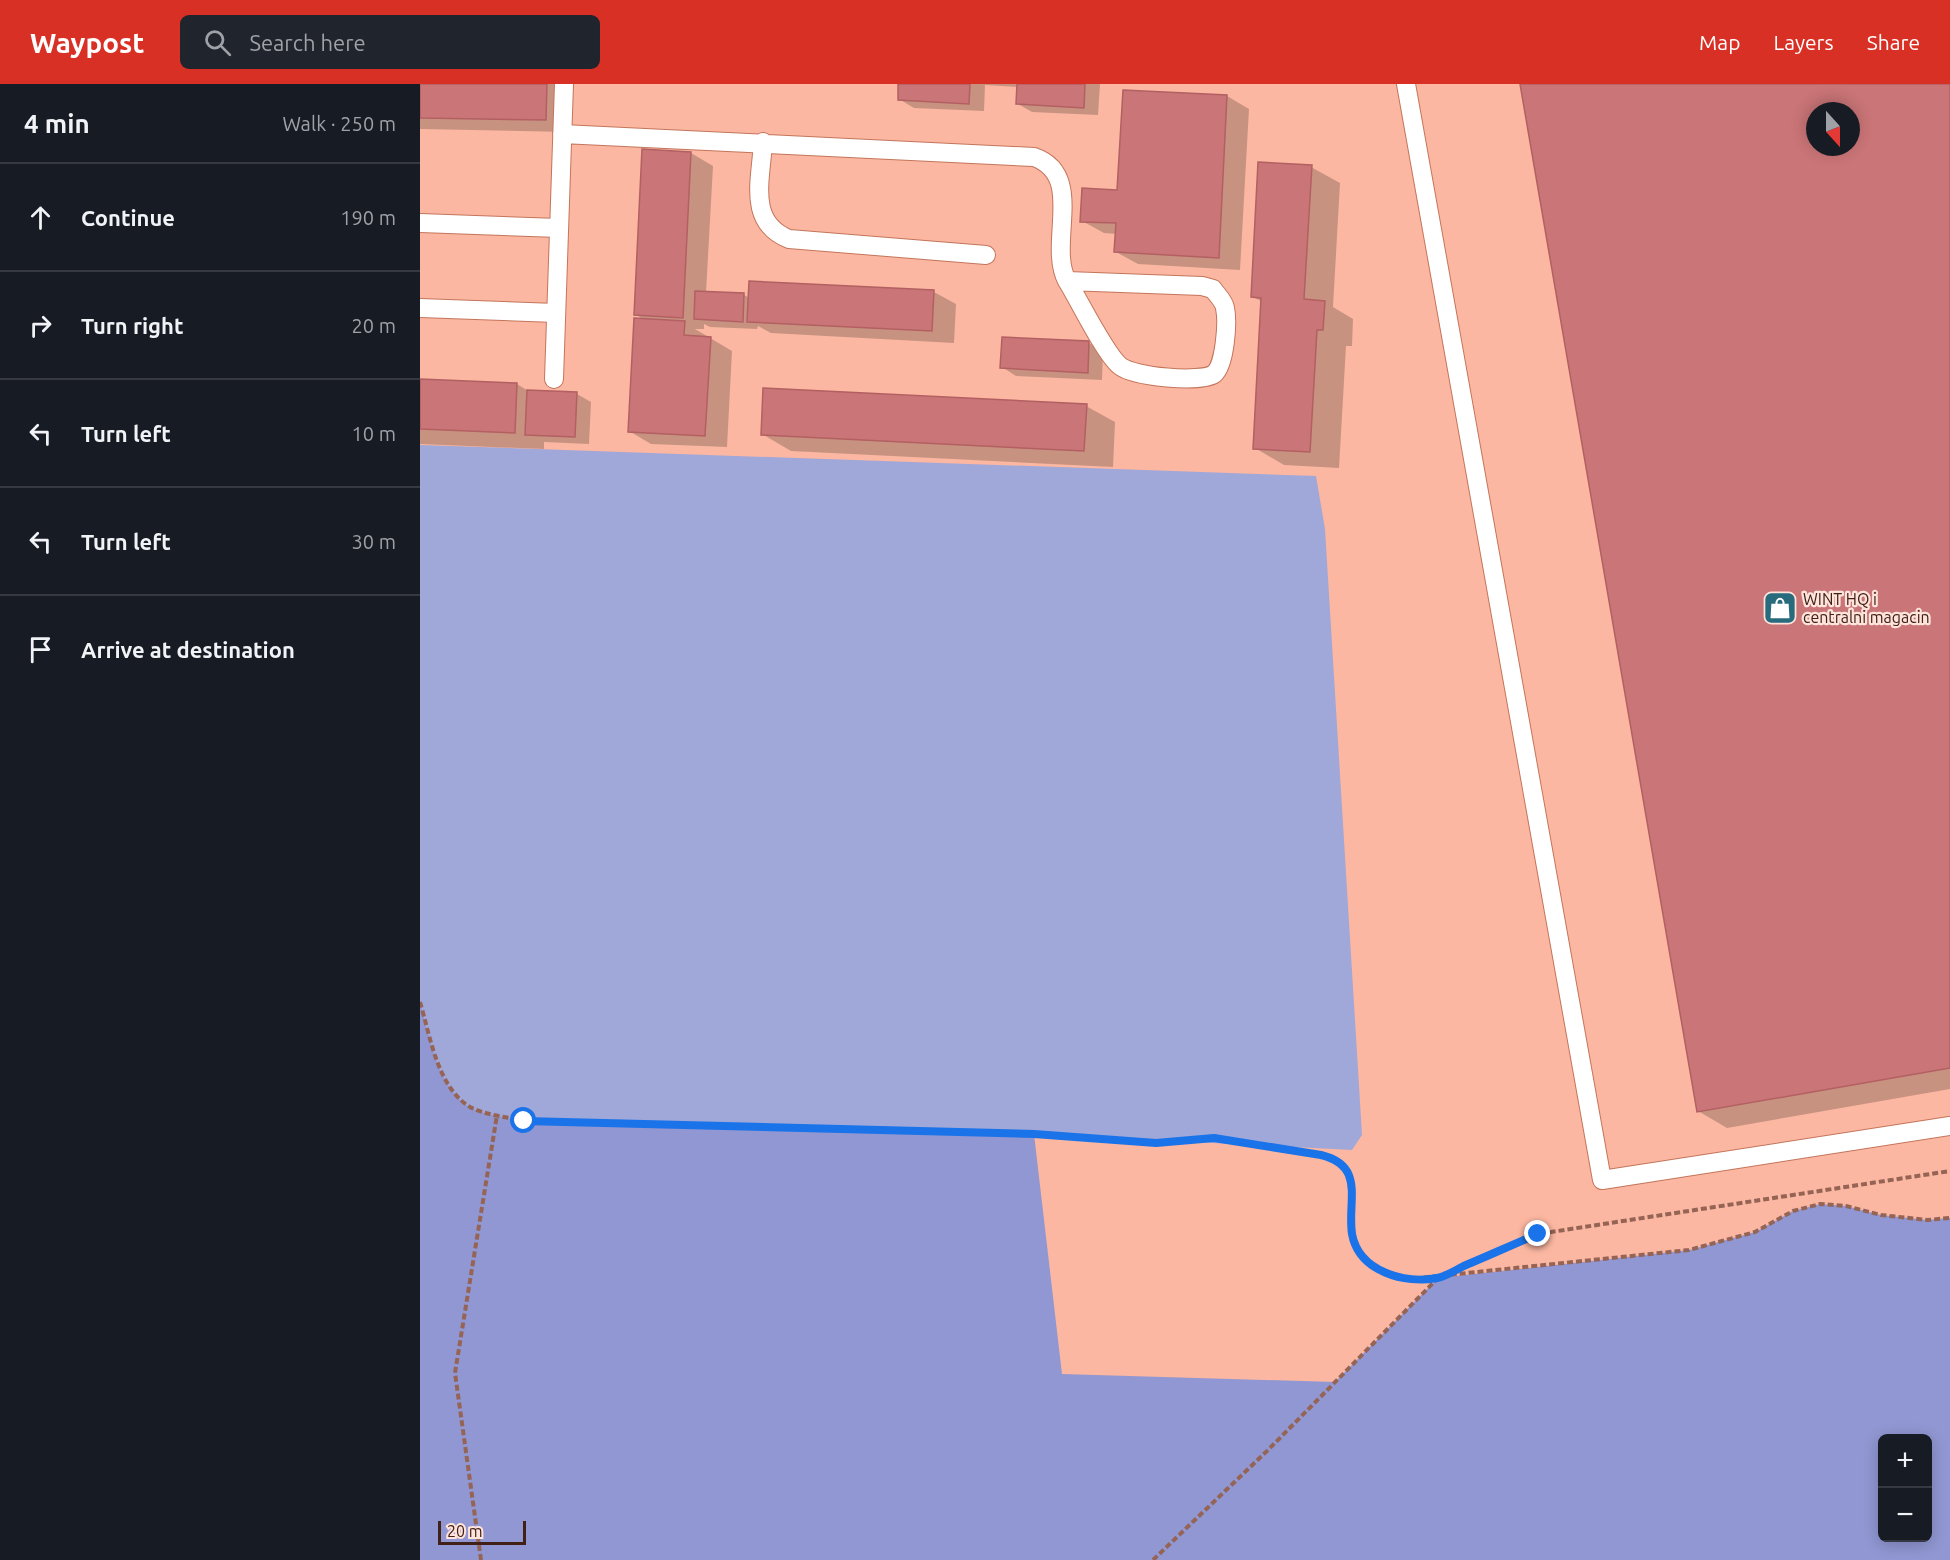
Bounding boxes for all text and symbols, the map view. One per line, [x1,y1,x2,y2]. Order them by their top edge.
search box [180,15,600,69]
icon: search [201,26,234,59]
text: Waypost [30,27,144,58]
text: Search here [249,30,366,55]
text: Map [1699,30,1740,54]
text: Layers [1773,30,1834,54]
text: Share [1867,30,1920,54]
north arrow [1806,102,1860,156]
text: 4 min [24,109,90,138]
text: Walk · 250 m [283,112,396,135]
icon: ahead [24,201,57,234]
text: Continue [81,205,175,230]
text: 190 m [340,206,396,229]
icon: right [24,309,57,342]
text: Turn right [81,313,183,338]
text: 20 m [352,314,396,337]
icon: left [24,417,57,450]
text: Turn left [81,421,171,446]
text: 10 m [352,422,396,445]
icon: left [24,525,57,558]
text: Turn left [81,529,171,554]
text: 30 m [352,530,396,553]
shop icon: WINT HQ i centralni magacin [1762,590,1798,626]
place label: WINT HQ i centralni magacin [1803,590,1930,626]
icon: arrive [24,633,57,666]
text: Arrive at destination [81,637,295,662]
route start [510,1107,536,1133]
route end [1524,1220,1550,1246]
map controls [1878,1434,1932,1542]
button: + [1878,1434,1932,1488]
button: − [1878,1488,1932,1542]
scale bar [438,1518,526,1546]
text: 20 m [447,1522,483,1540]

